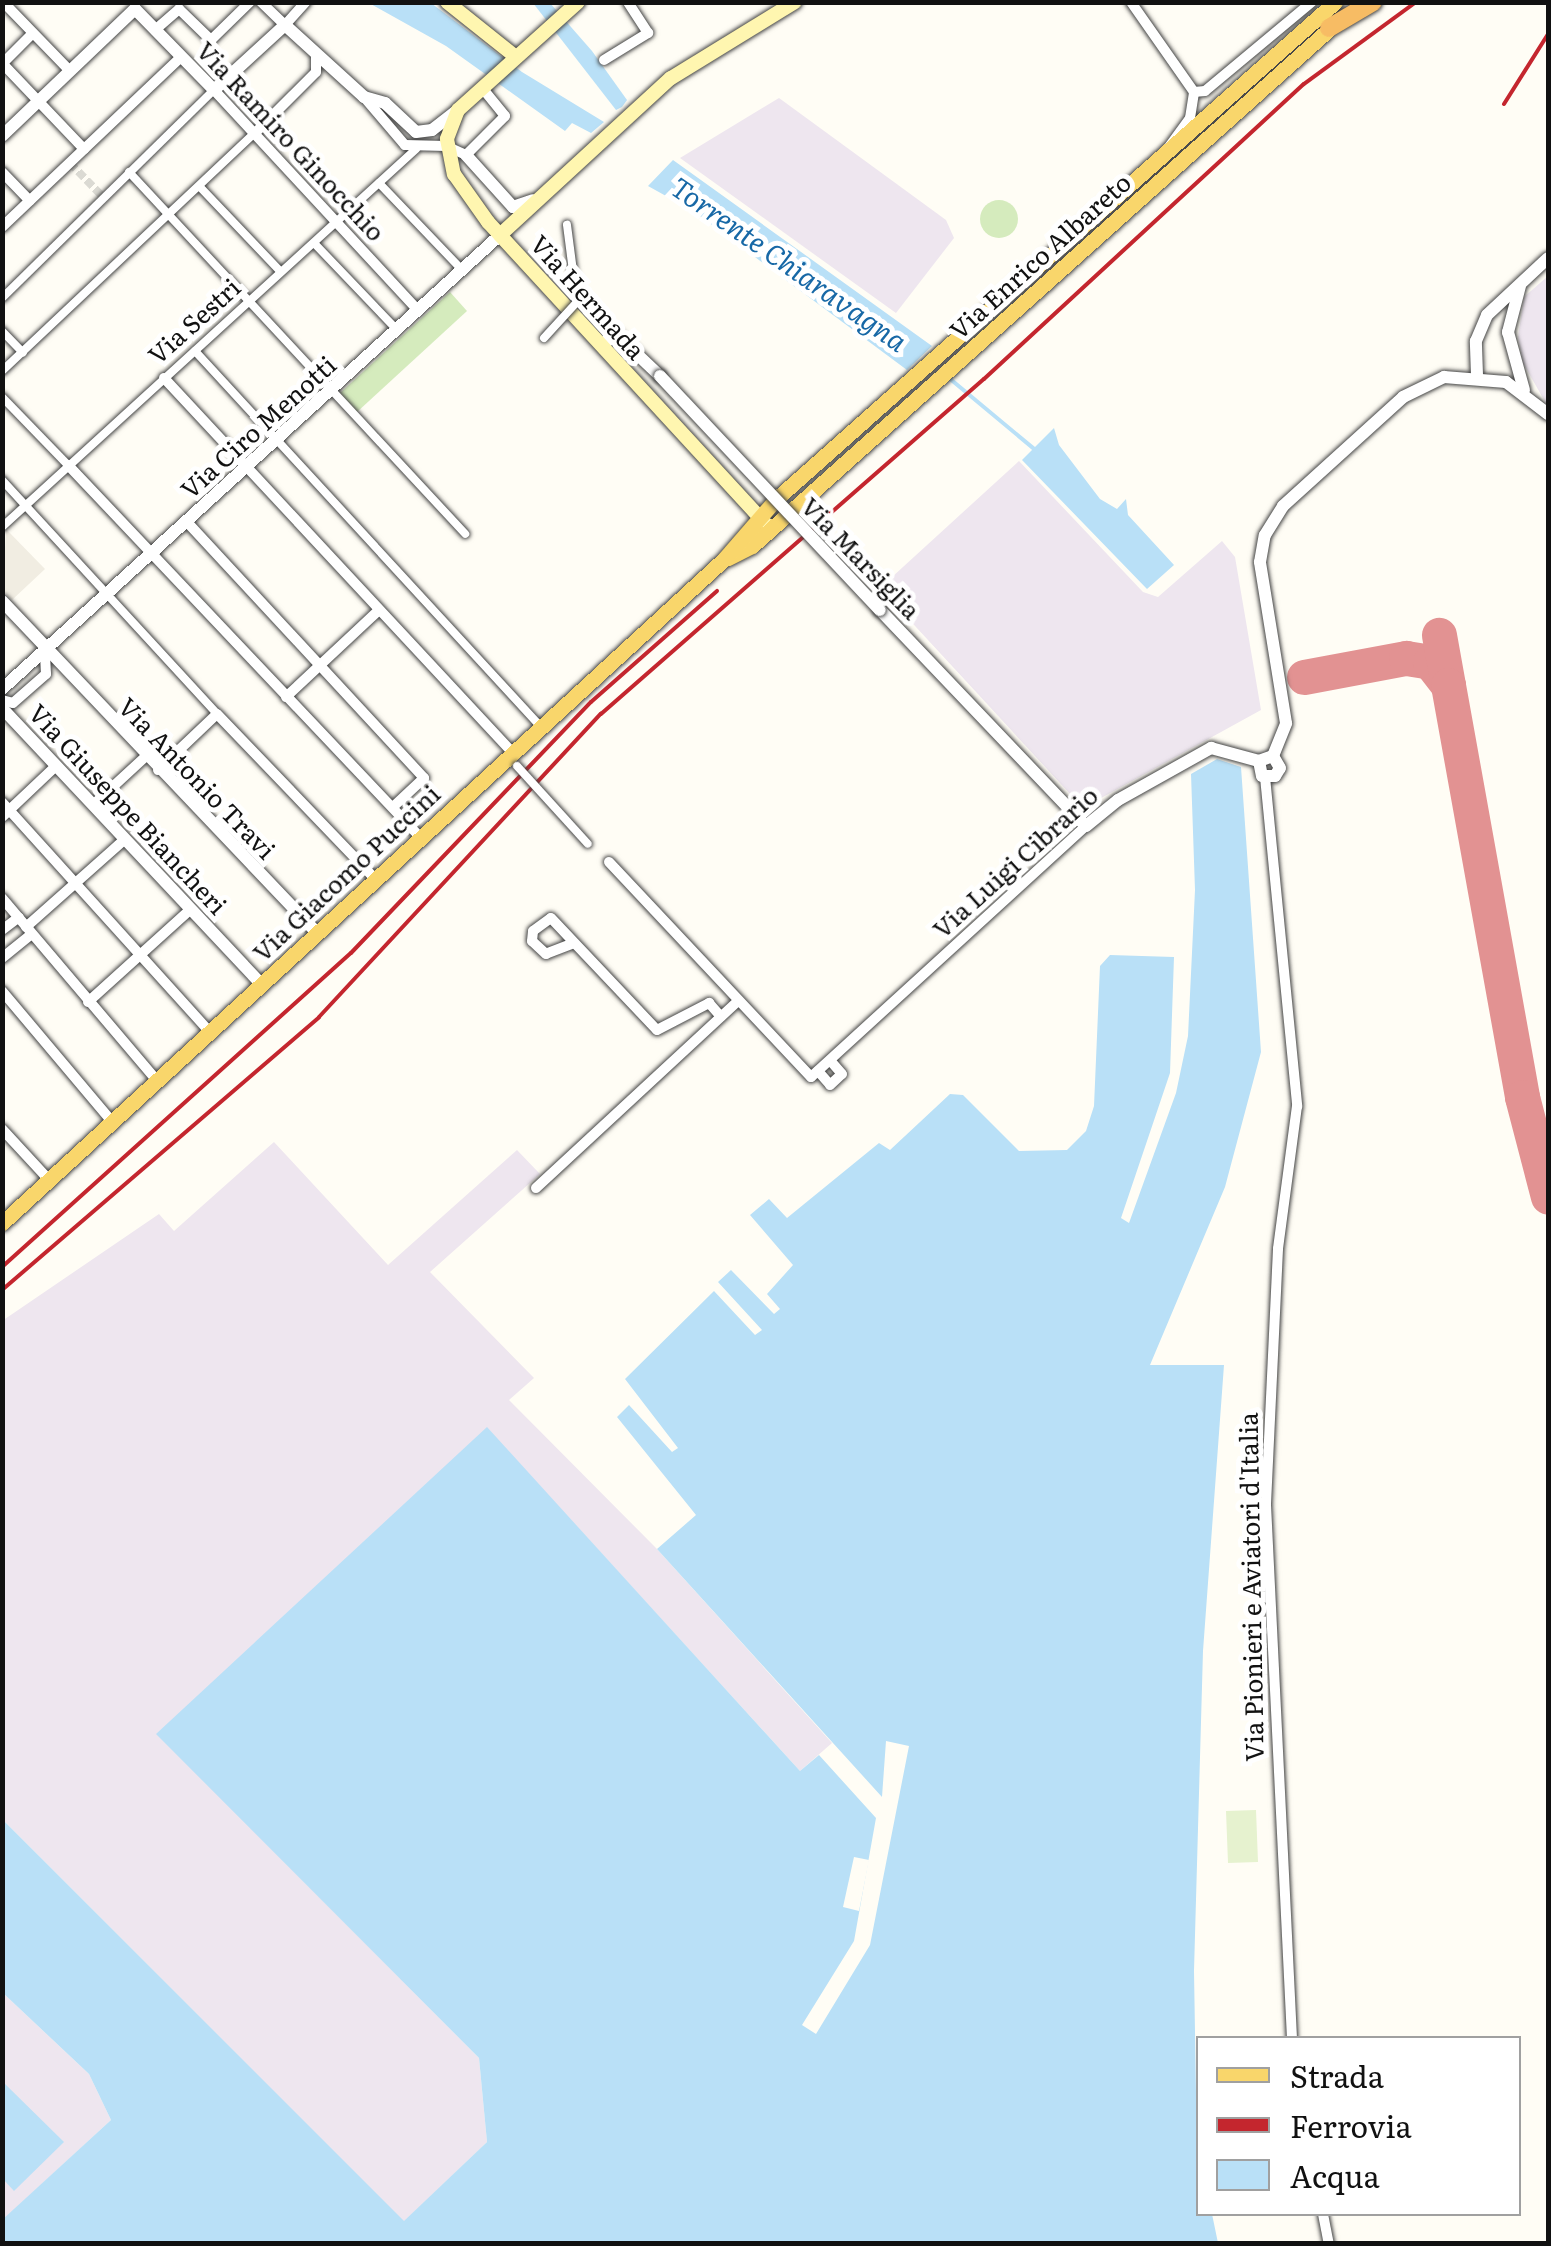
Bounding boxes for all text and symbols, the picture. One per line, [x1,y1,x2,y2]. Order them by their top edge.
street label: Via Ramiro Ginocchio [191,35,391,247]
street label: Via Enrico Albareto [943,167,1137,345]
water label: Torrente Chiaravagna [666,169,914,357]
street label: Via Hermada [524,229,652,365]
street label: Via Sestri [142,272,246,370]
street label: Via Ciro Menotti [174,349,342,505]
street label: Via Marsiglia [795,491,927,625]
street label: Via Antonio Travi [112,691,282,865]
street label: Via Giuseppe Biancheri [23,698,233,920]
street label: Via Giacomo Puccini [246,779,446,967]
street label: Via Luigi Cibrario [926,780,1104,944]
street label: Via Pionieri e Aviatori d'Italia [1233,1412,1269,1762]
legend [1196,2036,1521,2216]
text: Strada [1290,2053,1384,2097]
text: Ferrovia [1290,2103,1412,2147]
text: Acqua [1290,2153,1380,2197]

